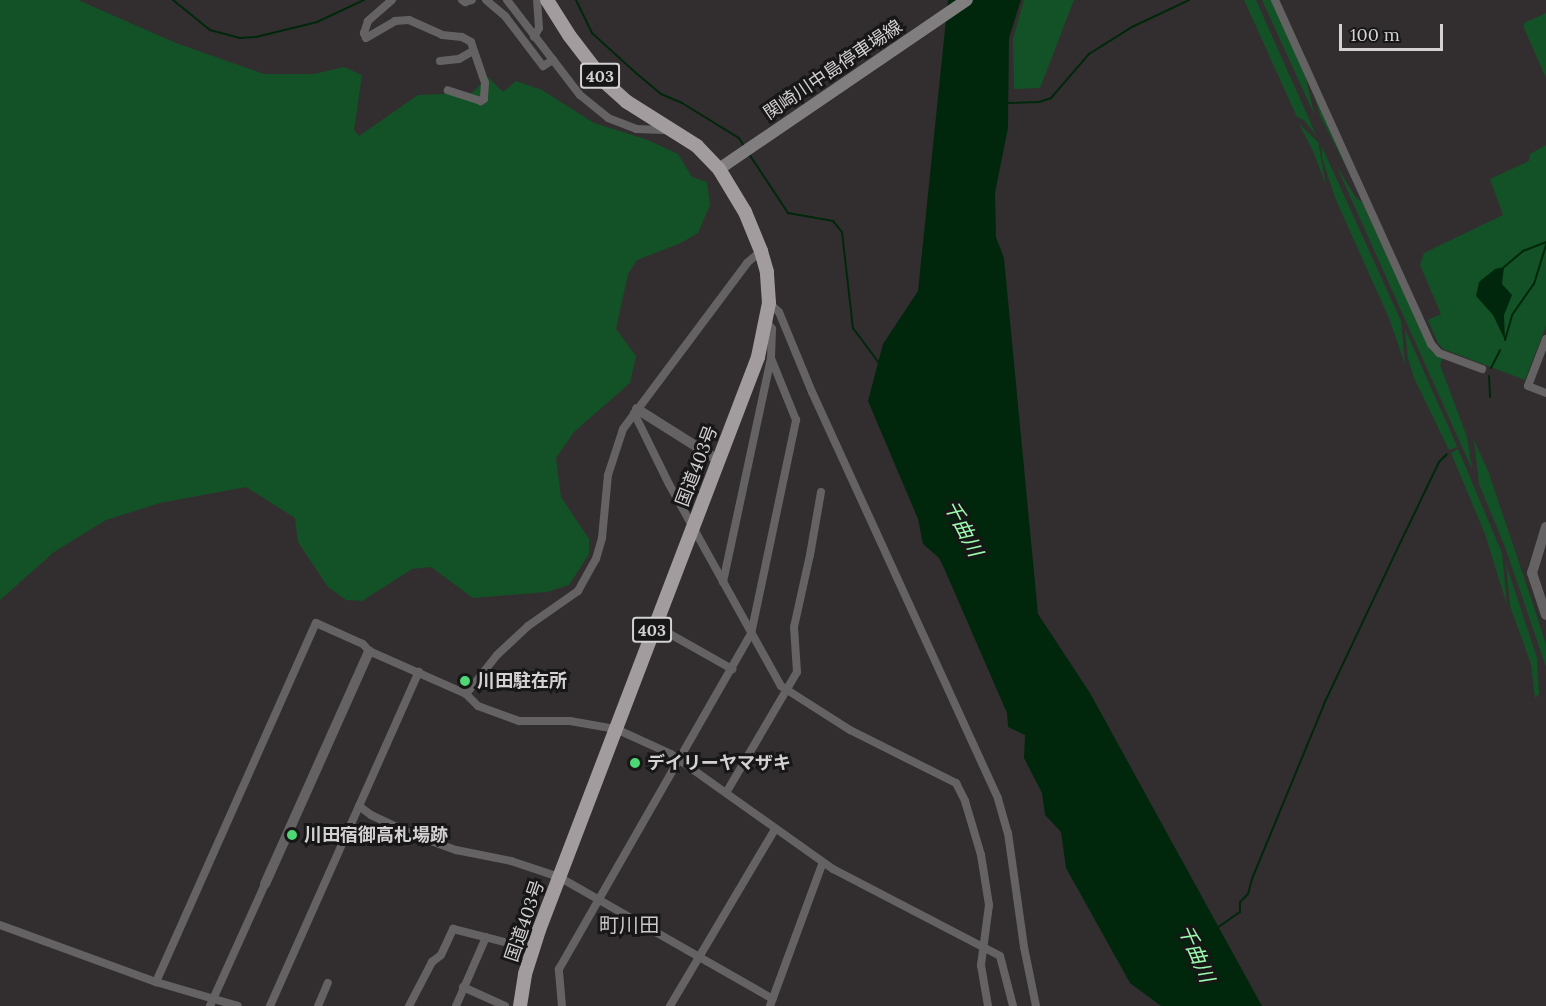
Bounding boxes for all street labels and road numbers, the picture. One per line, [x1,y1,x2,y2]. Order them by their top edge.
street label: 関崎川中島停車場線 [760,16,906,124]
road number: 403 [579,63,621,89]
street label: 国道403号 [672,422,722,510]
road number: 403 [631,617,673,643]
street label: 国道403号 [501,877,549,965]

